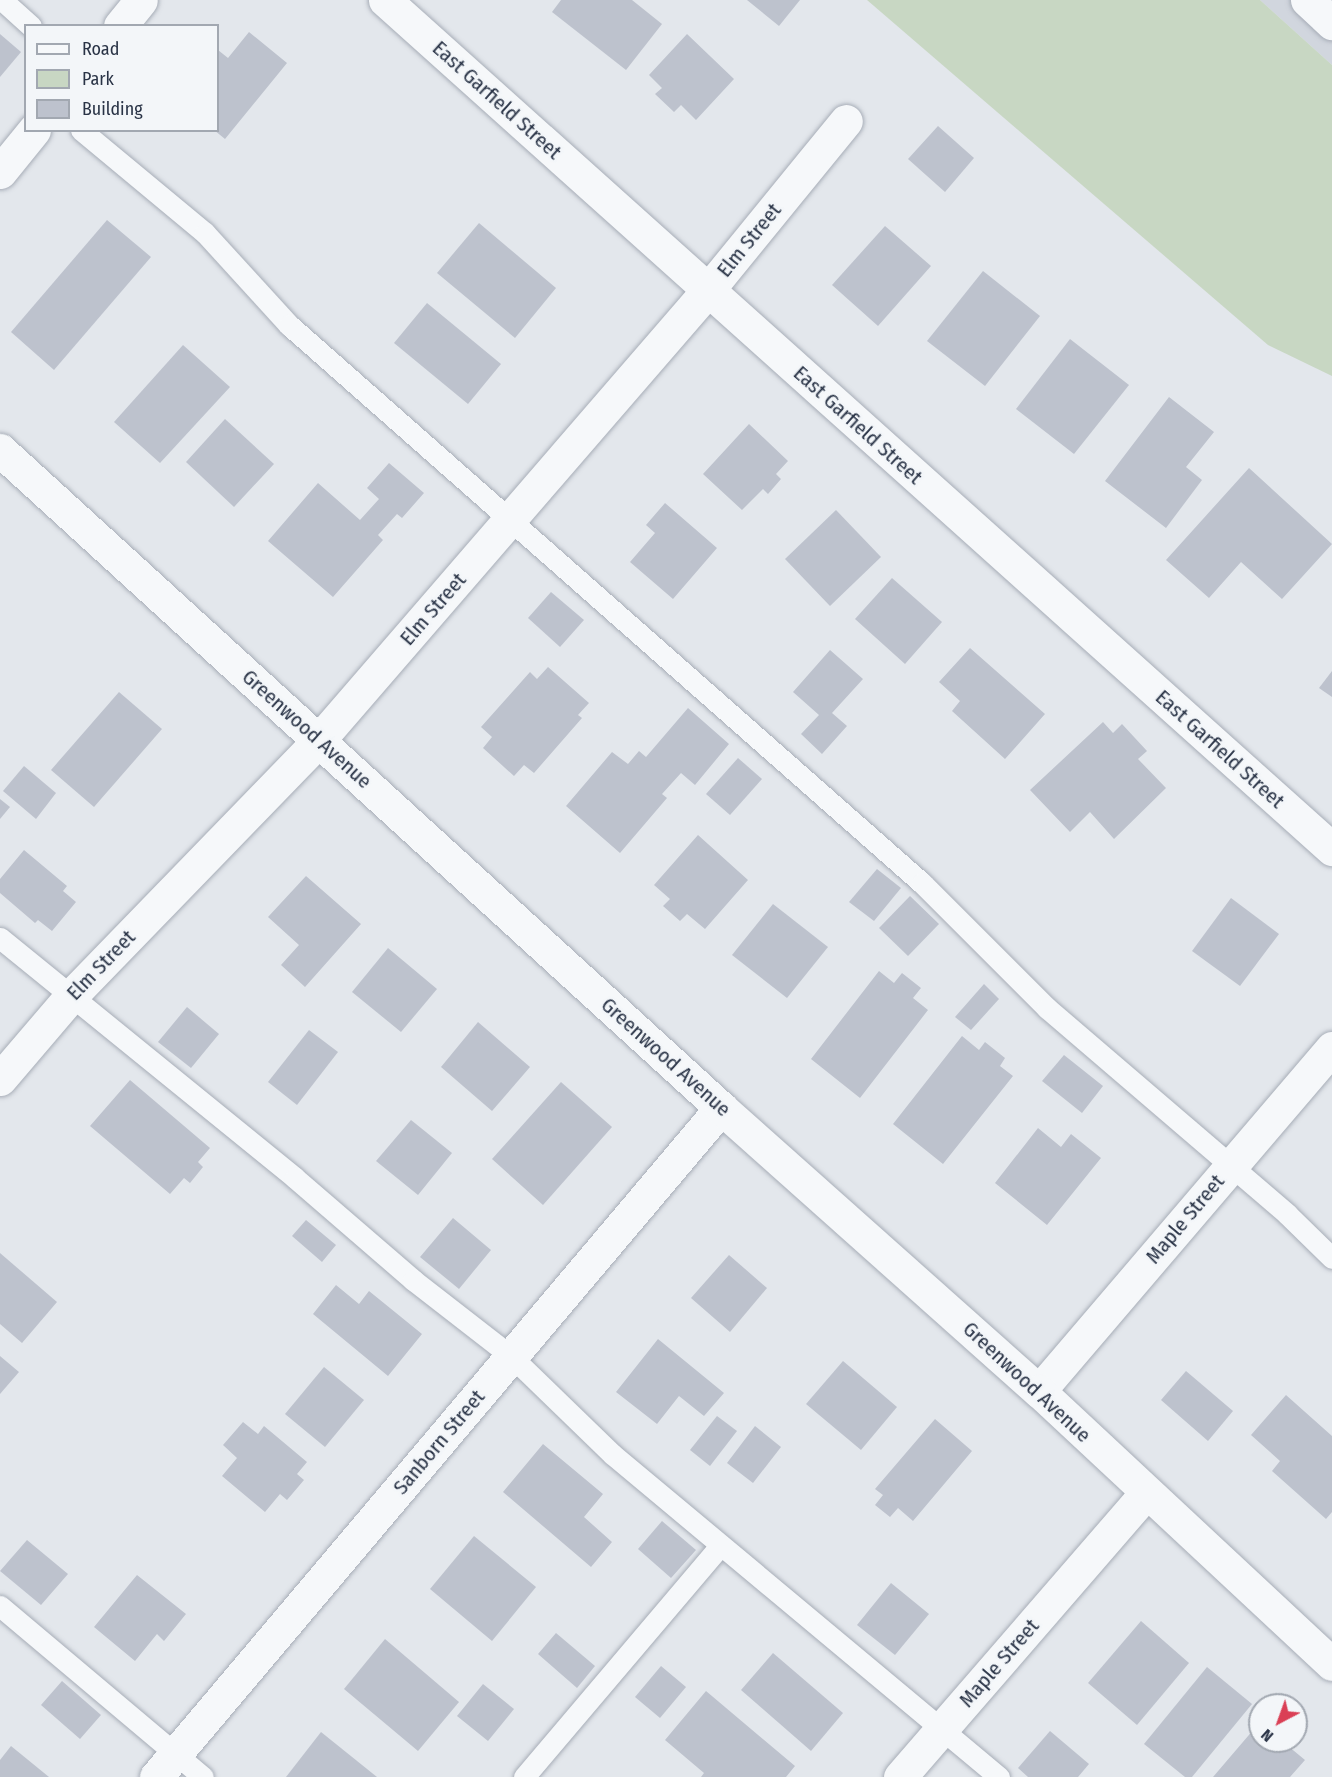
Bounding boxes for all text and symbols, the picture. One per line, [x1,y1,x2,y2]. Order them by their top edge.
legend [24,24,219,132]
street label: East Garfield Street [427,36,567,164]
text: Road [82,38,119,60]
text: Park [82,68,114,90]
text: Building [82,98,143,120]
street label: Elm Street [712,198,786,282]
street label: East Garfield Street [788,361,928,489]
street label: Elm Street [395,568,471,650]
street label: Greenwood Avenue [237,664,377,794]
street label: East Garfield Street [1150,685,1290,813]
street label: Elm Street [61,925,141,1005]
street label: Greenwood Avenue [596,992,736,1122]
street label: Maple Street [1140,1169,1230,1269]
street label: Greenwood Avenue [958,1316,1096,1448]
street label: Sanborn Street [388,1385,490,1499]
street label: Maple Street [954,1614,1044,1712]
north arrow [1248,1693,1308,1753]
text: N [1257,1725,1277,1746]

